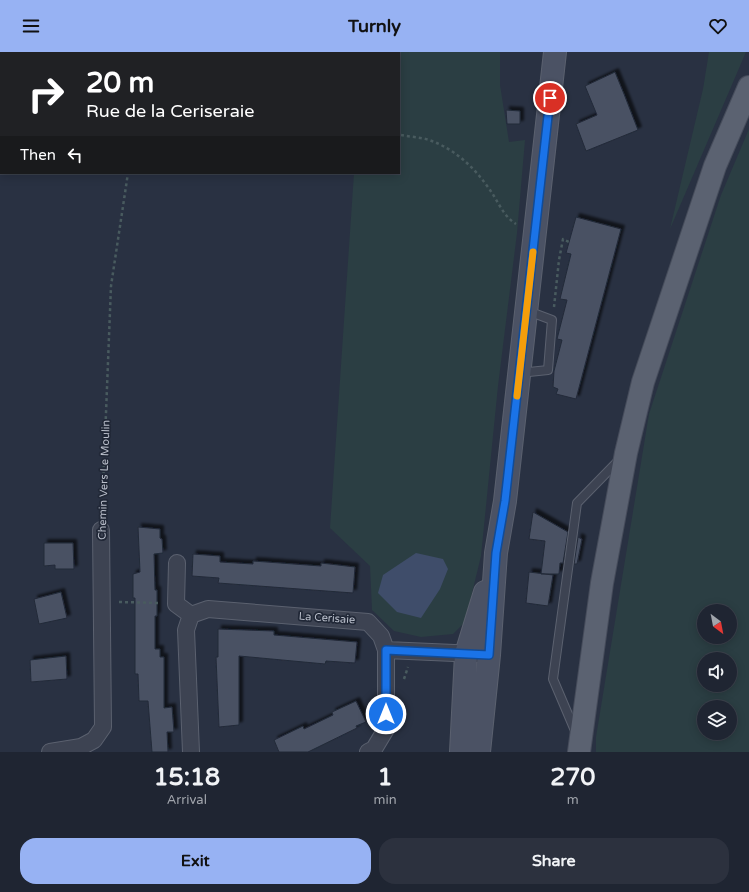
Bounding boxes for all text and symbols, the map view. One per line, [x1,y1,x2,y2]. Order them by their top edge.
icon: menu [20,15,42,37]
text: Turnly [348,15,401,37]
icon: heart [707,15,729,37]
text: 20 m [86,66,154,100]
icon: right [20,68,72,120]
pin [533,81,567,115]
icon: arrive [539,87,561,109]
text: Rue de la Ceriseraie [86,100,254,122]
icon: left [64,144,86,166]
text: Then [20,146,56,164]
street label: Chemin Vers Le Moulin [95,420,113,540]
north arrow [697,604,737,644]
map controls [697,604,737,740]
street label: La Cerisaie [298,610,356,626]
button: sound [697,652,737,692]
position arrow [365,693,407,735]
button: layers [697,700,737,740]
text: 15:18 [154,763,220,792]
text: 1 [378,763,393,792]
text: 270 [550,763,595,792]
text: Arrival [167,792,207,808]
text: min [374,792,397,808]
text: m [567,792,579,808]
button: Exit [20,838,371,884]
button: Share [379,838,729,884]

